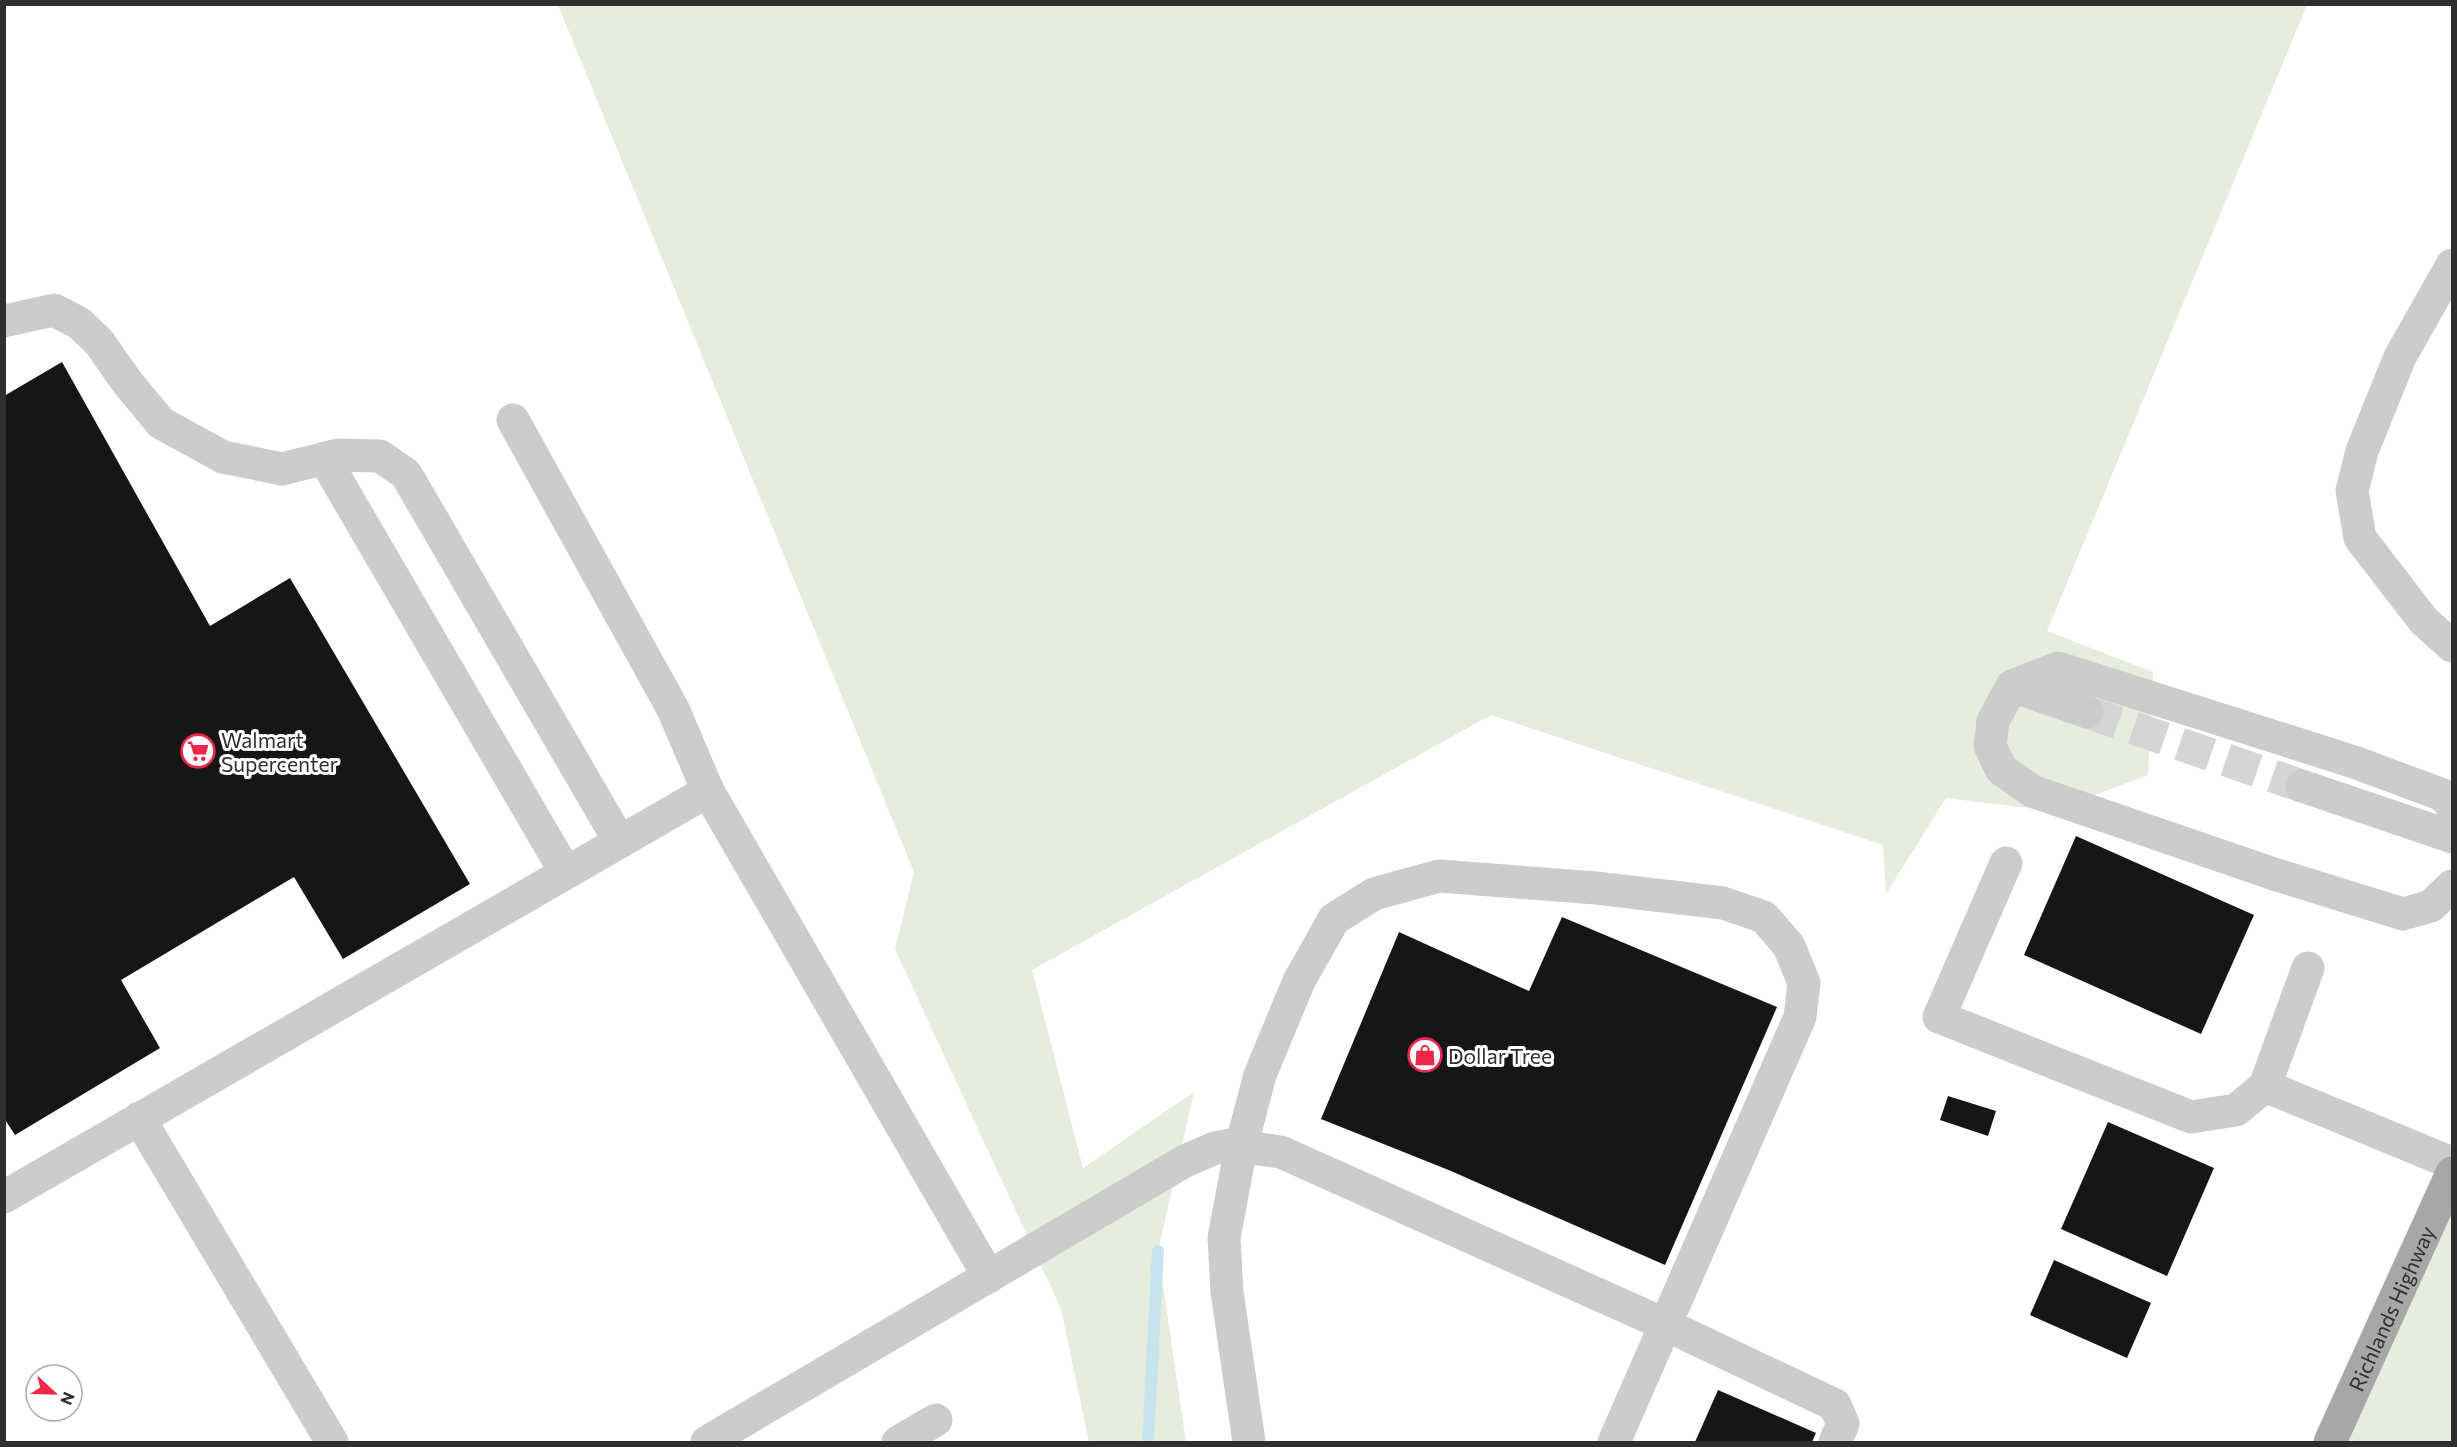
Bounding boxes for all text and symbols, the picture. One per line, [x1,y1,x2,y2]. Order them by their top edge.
place label: Walmart Supercenter [221,727,338,776]
supermarket icon: Walmart Supercenter [180,733,216,769]
shop icon: Dollar Tree [1407,1037,1443,1073]
place label: Dollar Tree [1448,1043,1552,1068]
street label: Richlands Highway [2342,1222,2439,1395]
north arrow [24,1363,84,1423]
text: N [57,1390,79,1408]

